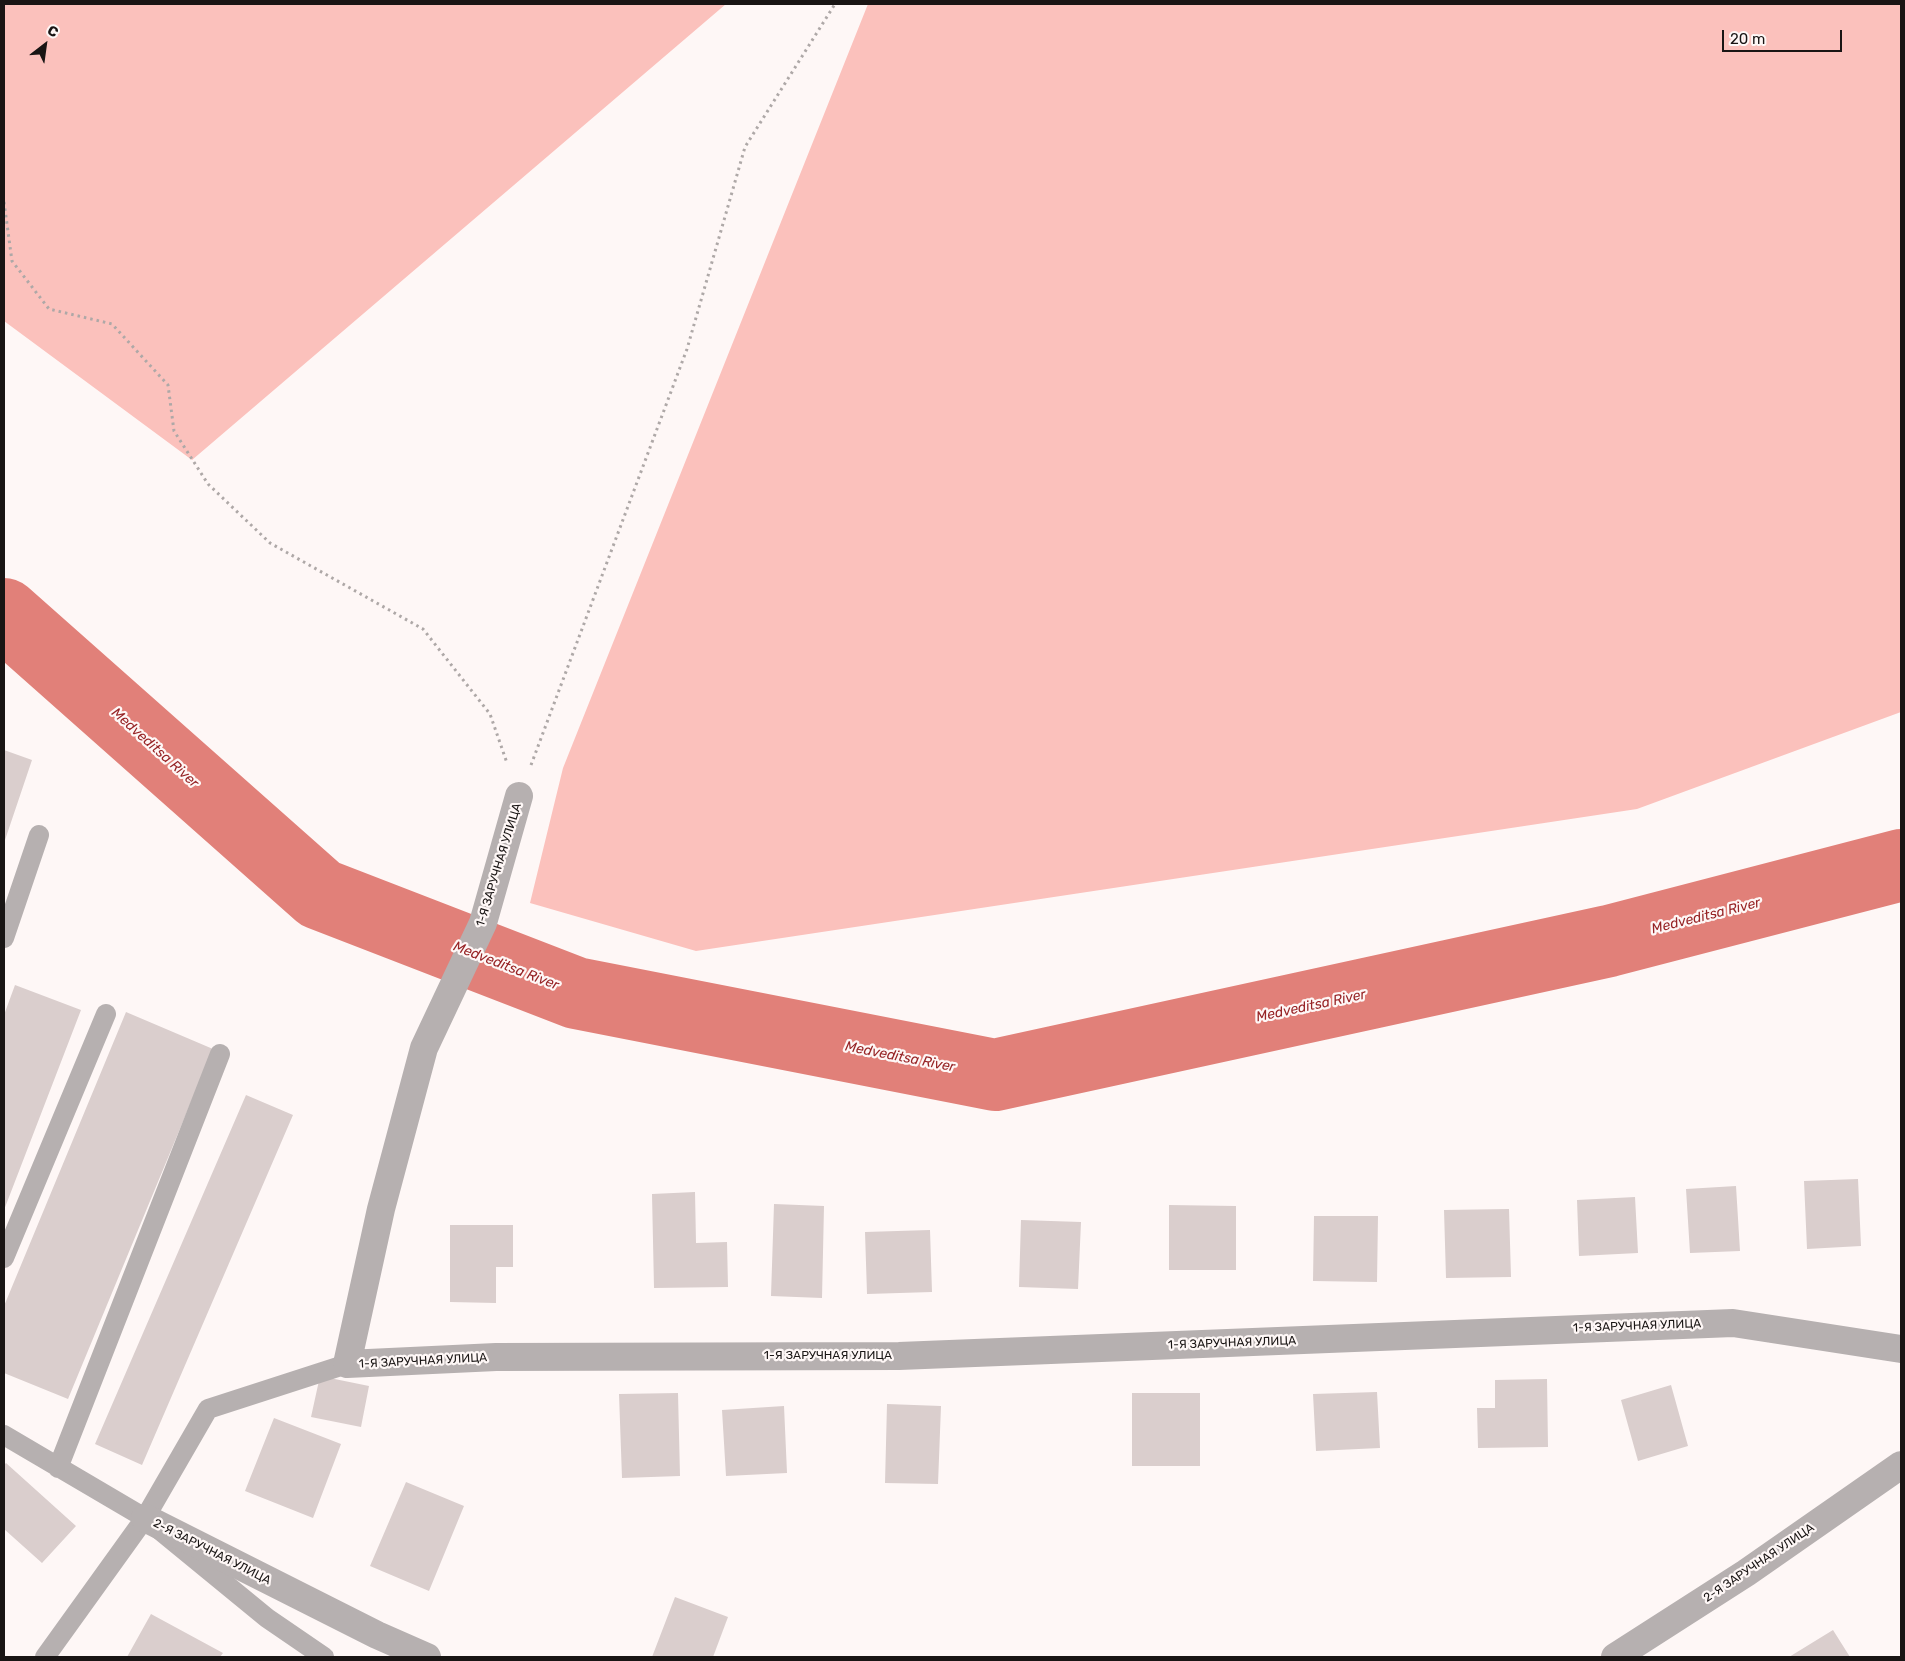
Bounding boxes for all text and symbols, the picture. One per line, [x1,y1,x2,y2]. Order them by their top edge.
north arrow [20,20,70,70]
scale bar [1725,20,1845,52]
text: С [44,22,61,41]
text: 20 m [1730,30,1765,48]
water label: Medveditsa River [108,704,202,792]
street label: 1-Я ЗАРУЧНАЯ УЛИЦА [473,802,525,928]
water label: Medveditsa River [1650,894,1762,938]
water label: Medveditsa River [451,938,561,994]
water label: Medveditsa River [1255,986,1367,1026]
water label: Medveditsa River [844,1038,956,1076]
street label: 1-Я ЗАРУЧНАЯ УЛИЦА [1573,1317,1701,1335]
street label: 1-Я ЗАРУЧНАЯ УЛИЦА [1168,1334,1296,1352]
street label: 1-Я ЗАРУЧНАЯ УЛИЦА [764,1349,892,1363]
street label: 1-Я ЗАРУЧНАЯ УЛИЦА [359,1350,487,1372]
street label: 2-Я ЗАРУЧНАЯ УЛИЦА [151,1516,273,1588]
street label: 2-Я ЗАРУЧНАЯ УЛИЦА [1701,1521,1817,1605]

